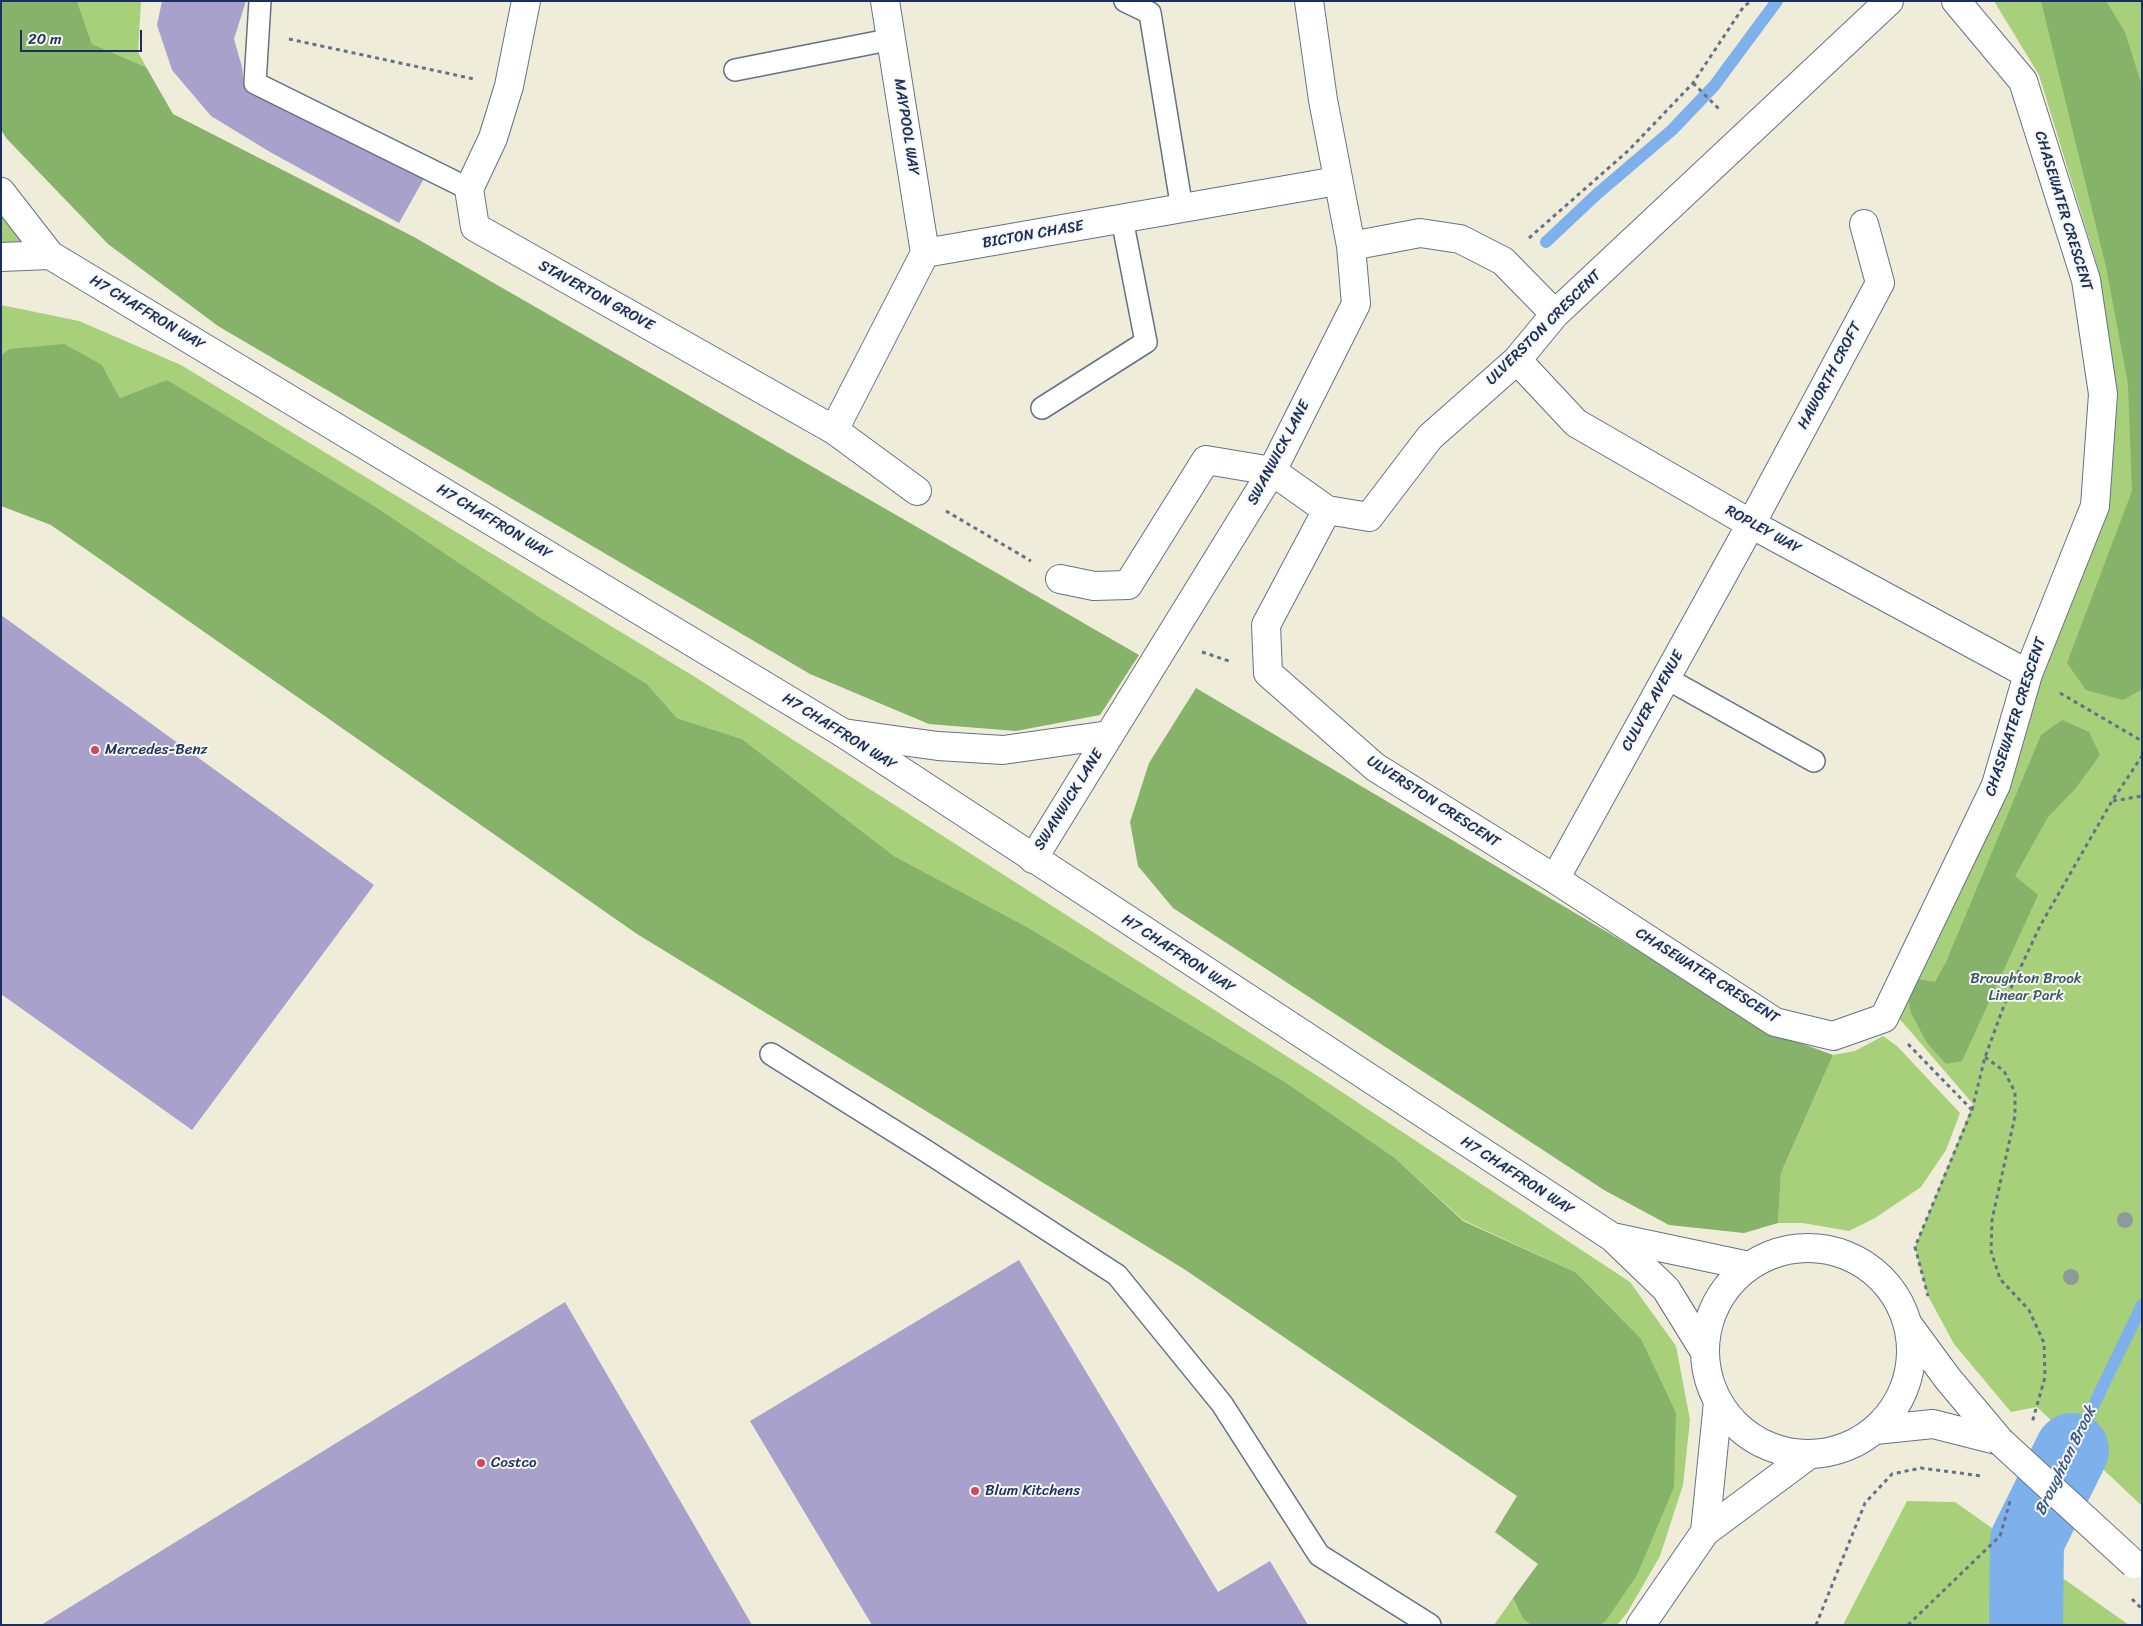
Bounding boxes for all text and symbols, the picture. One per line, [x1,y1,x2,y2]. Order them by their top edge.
scale bar [22,20,145,52]
text: 20 m [28,26,62,52]
street label: MAYPOOL WAY [889,77,923,177]
street label: CHASEWATER CRESCENT [2030,129,2096,293]
street label: BICTON CHASE [981,217,1085,253]
street label: STAVERTON GROVE [535,257,657,335]
street label: ULVERSTON CRESCENT [1483,267,1605,389]
street label: H7 CHAFFRON WAY [86,272,208,354]
street label: HAWORTH CROFT [1794,319,1866,433]
street label: SWANWICK LANE [1244,398,1314,508]
street label: H7 CHAFFRON WAY [433,481,555,563]
street label: ROPLEY WAY [1722,502,1804,558]
street label: CHASEWATER CRESCENT [1982,635,2050,799]
street label: CULVER AVENUE [1618,648,1688,754]
street label: H7 CHAFFRON WAY [779,690,899,774]
place label: Mercedes-Benz [105,741,208,759]
marker: Mercedes-Benz [89,744,101,756]
street label: SWANWICK LANE [1031,746,1107,854]
street label: ULVERSTON CRESCENT [1363,752,1503,852]
street label: H7 CHAFFRON WAY [1118,911,1238,997]
street label: CHASEWATER CRESCENT [1632,924,1782,1028]
park label: Broughton Brook Linear Park [1970,970,2082,1005]
street label: H7 CHAFFRON WAY [1457,1133,1577,1219]
water label: Broughton Brook [2031,1403,2101,1519]
place label: Costco [491,1454,537,1472]
marker: Costco [475,1457,487,1469]
place label: Blum Kitchens [985,1482,1080,1500]
marker: Blum Kitchens [969,1485,981,1497]

